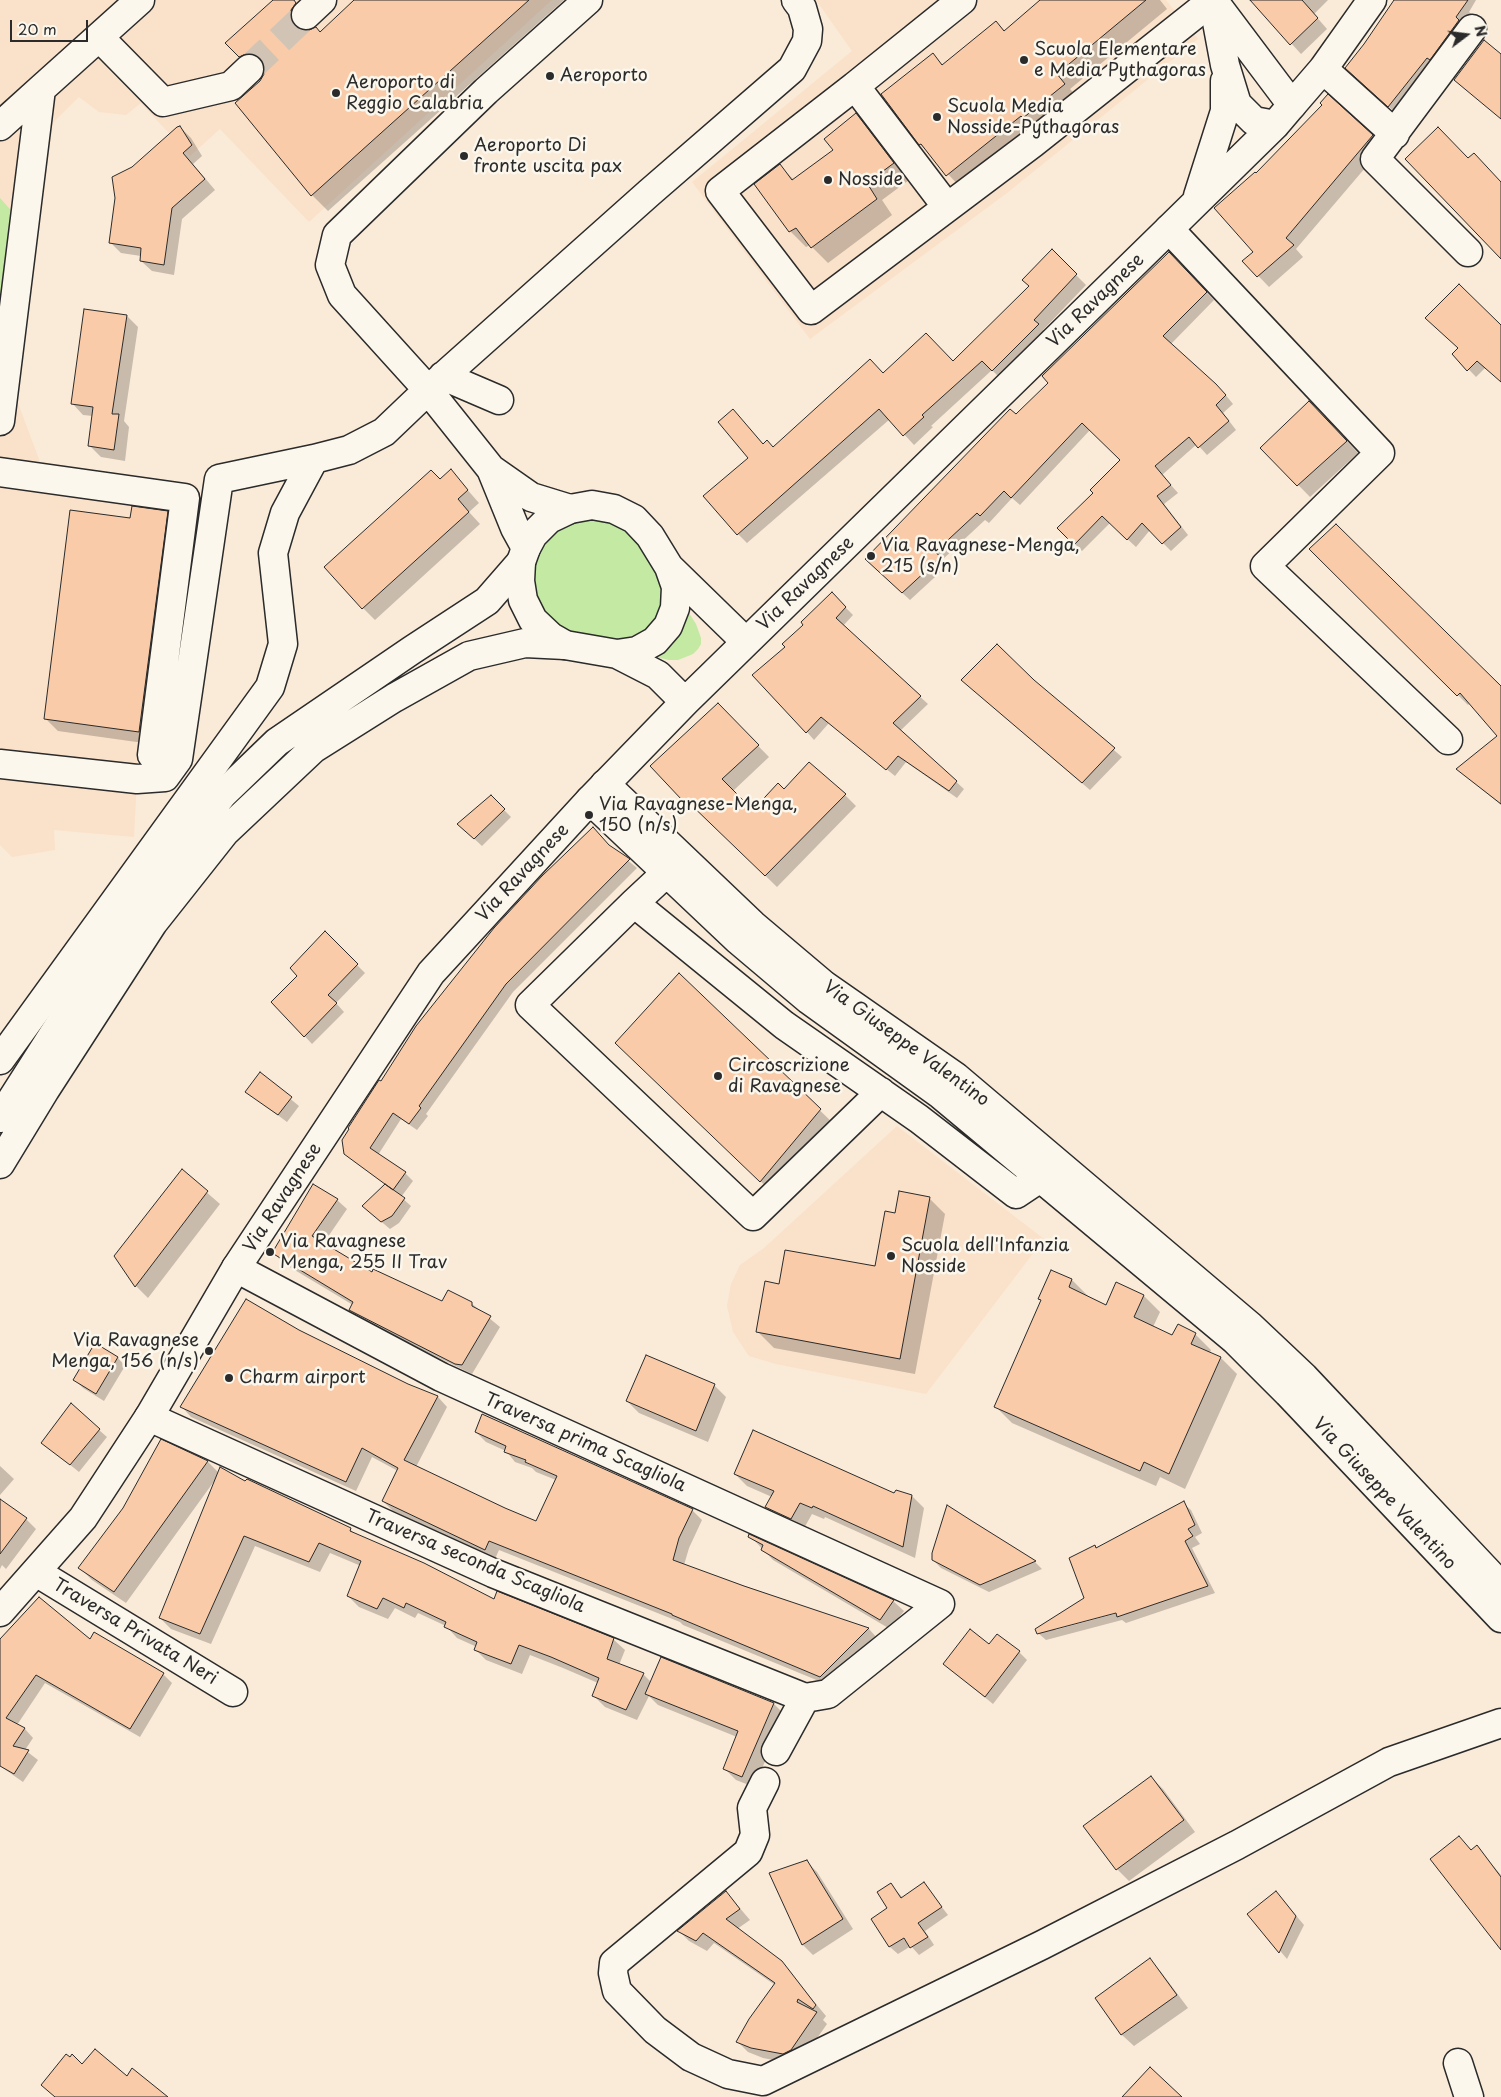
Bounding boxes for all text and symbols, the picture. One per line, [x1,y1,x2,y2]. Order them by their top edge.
scale bar [12,10,90,42]
north arrow [1441,10,1491,60]
text: 20 m [18,17,57,40]
text: N [1469,23,1493,39]
place label: Scuola Elementare e Media Pythagoras [1034,39,1206,82]
marker: Scuola Elementare e Media Pythagoras [1018,54,1030,66]
place label: Aeroporto [560,65,648,87]
marker: Aeroporto [544,70,556,82]
place label: Aeroporto di Reggio Calabria [346,72,483,115]
marker: Aeroporto di Reggio Calabria [330,87,342,99]
place label: Scuola Media Nosside-Pythagoras [947,96,1119,138]
marker: Scuola Media Nosside-Pythagoras [931,111,943,123]
place label: Aeroporto Di fronte uscita pax [474,135,622,178]
marker: Aeroporto Di fronte uscita pax [458,150,470,162]
place label: Nosside [838,169,903,191]
marker: Nosside [822,174,834,186]
street label: Via Ravagnese [1043,249,1149,353]
street label: Via Ravagnese [753,532,859,636]
place label: Via Ravagnese-Menga, 215 (s/n) [881,535,1080,578]
marker: Via Ravagnese-Menga, 215 (s/n) [865,550,877,562]
place label: Via Ravagnese-Menga, 150 (n/s) [599,794,798,836]
marker: Via Ravagnese-Menga, 150 (n/s) [583,809,595,821]
street label: Via Ravagnese [472,820,574,926]
street label: Via Giuseppe Valentino [819,977,993,1111]
place label: Circoscrizione di Ravagnese [728,1055,850,1098]
marker: Circoscrizione di Ravagnese [712,1070,724,1082]
street label: Via Ravagnese [240,1139,326,1257]
place label: Via Ravagnese Menga, 255 II Trav [280,1231,447,1274]
place label: Scuola dell'Infanzia Nosside [901,1235,1069,1278]
marker: Via Ravagnese Menga, 255 II Trav [264,1246,276,1258]
marker: Scuola dell'Infanzia Nosside [885,1250,897,1262]
place label: Via Ravagnese Menga, 156 (n/s) [51,1330,199,1372]
marker: Via Ravagnese Menga, 156 (n/s) [203,1345,215,1357]
place label: Charm airport [239,1367,366,1389]
marker: Charm airport [223,1372,235,1384]
street label: Traversa prima Scagliola [481,1389,689,1497]
street label: Via Giuseppe Valentino [1308,1414,1460,1574]
street label: Traversa seconda Scagliola [362,1506,588,1618]
street label: Traversa Privata Neri [49,1574,221,1690]

